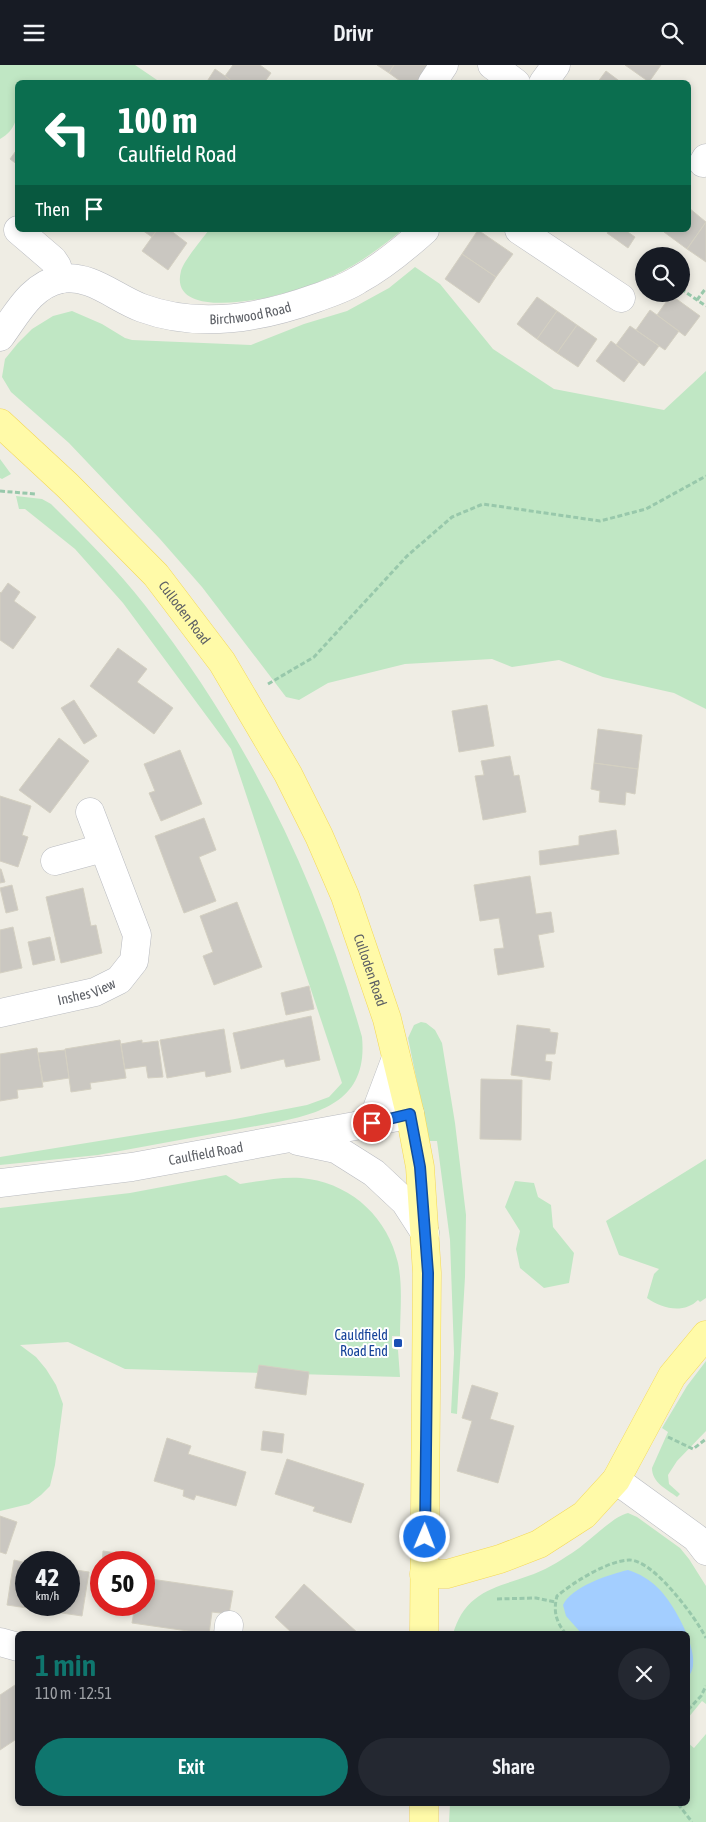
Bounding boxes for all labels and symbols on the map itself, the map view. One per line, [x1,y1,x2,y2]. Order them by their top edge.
street label: Birchwood Road [209,299,293,327]
street label: Culloden Road [155,578,214,647]
street label: Culloden Road [351,932,390,1008]
street label: Inshes View [56,975,119,1008]
pin [351,1102,393,1144]
street label: Caulfield Road [167,1139,244,1168]
place label: Cauldfield Road End [335,1327,388,1359]
marker: Cauldfield Road End [392,1337,404,1349]
position arrow [398,1510,450,1562]
speed limit sign: 50 [90,1551,155,1616]

